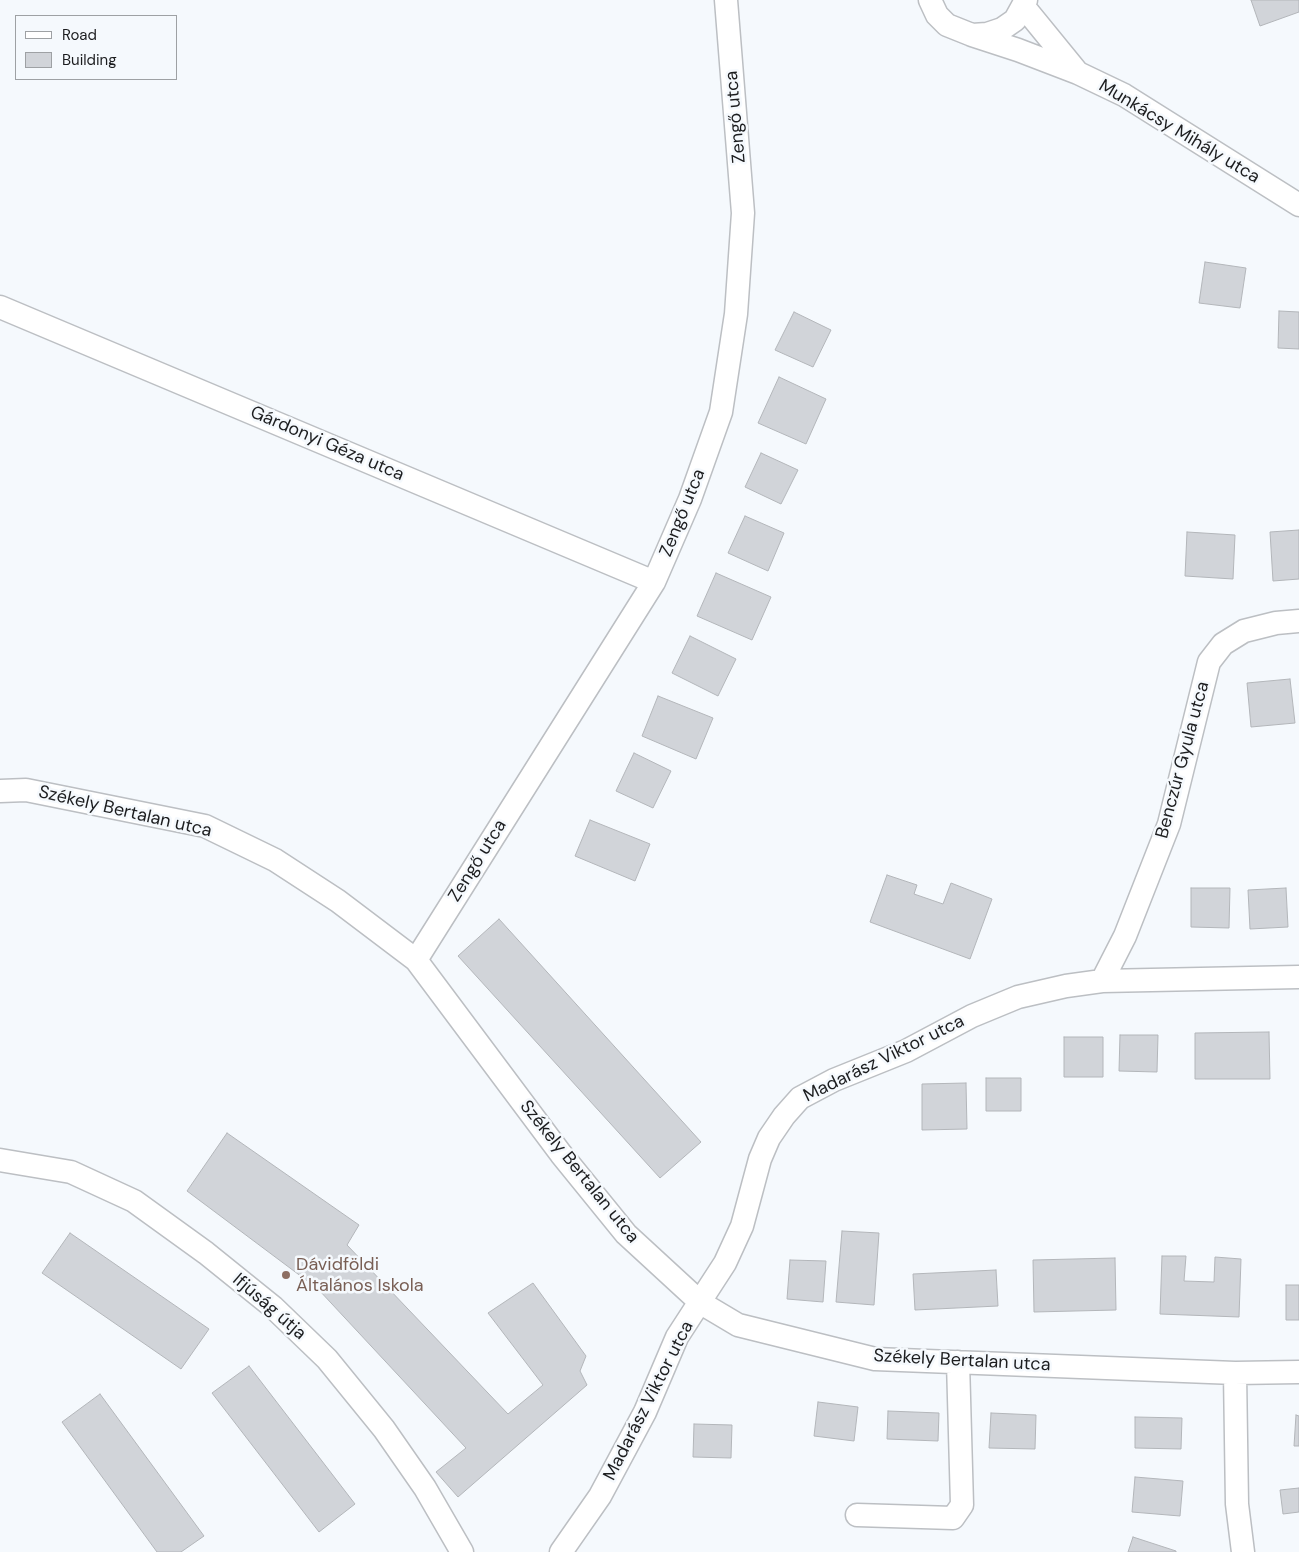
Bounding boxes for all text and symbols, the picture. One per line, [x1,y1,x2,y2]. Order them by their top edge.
legend [15,15,178,80]
text: Road [62,25,97,45]
text: Building [62,50,117,70]
street label: Zengő utca [721,70,751,164]
street label: Munkácsy Mihály utca [1095,75,1263,189]
street label: Gárdonyi Géza utca [247,402,407,486]
street label: Zengő utca [656,466,710,560]
street label: Benczúr Gyula utca [1152,679,1214,841]
street label: Székely Bertalan utca [36,782,214,842]
street label: Zengő utca [444,816,512,906]
street label: Madarász Viktor utca [800,1011,968,1107]
street label: Székely Bertalan utca [515,1096,643,1248]
place label: Dávidföldi Általános Iskola [296,1254,424,1296]
street label: Ifjúság útja [228,1269,310,1345]
marker: Dávidföldi Általános Iskola [280,1269,292,1281]
street label: Madarász Viktor utca [599,1318,699,1484]
street label: Székely Bertalan utca [873,1346,1051,1376]

